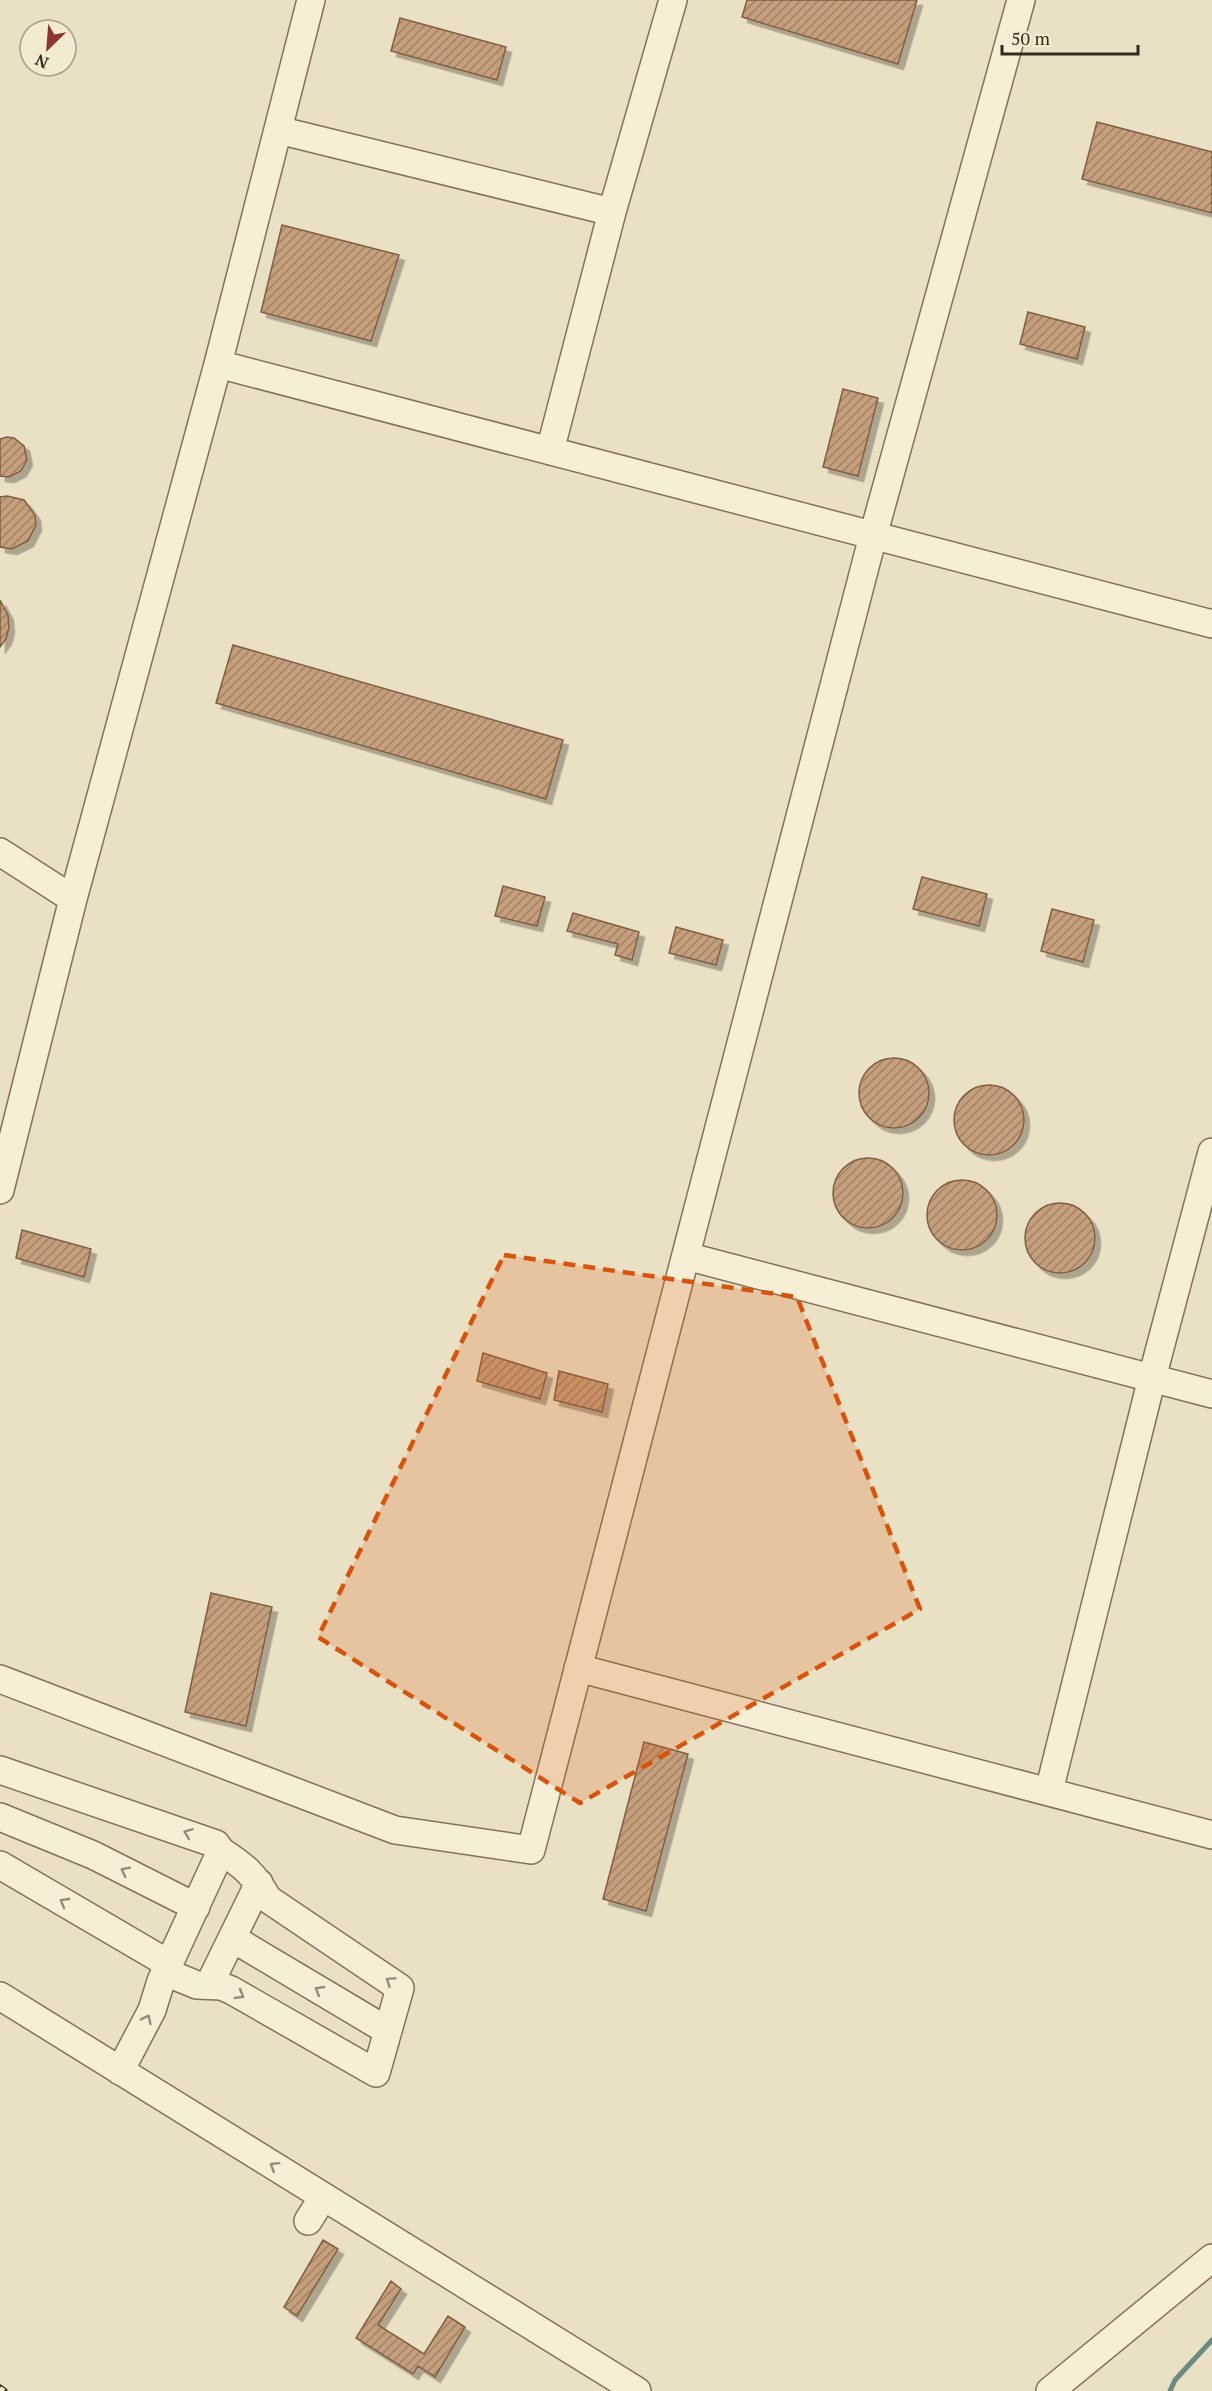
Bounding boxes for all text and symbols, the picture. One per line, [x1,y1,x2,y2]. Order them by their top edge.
north arrow [18,18,78,78]
scale bar [1002,18,1138,56]
text: 50 m [1011,26,1051,50]
text: N [32,49,52,74]
one-way arrow [183,1827,193,1840]
one-way arrow [120,1866,131,1878]
one-way arrow [60,1898,70,1909]
one-way arrow [385,1977,396,1988]
one-way arrow [315,1986,325,1997]
one-way arrow [233,1988,244,1999]
one-way arrow [140,2015,151,2026]
one-way arrow [270,2161,280,2173]

